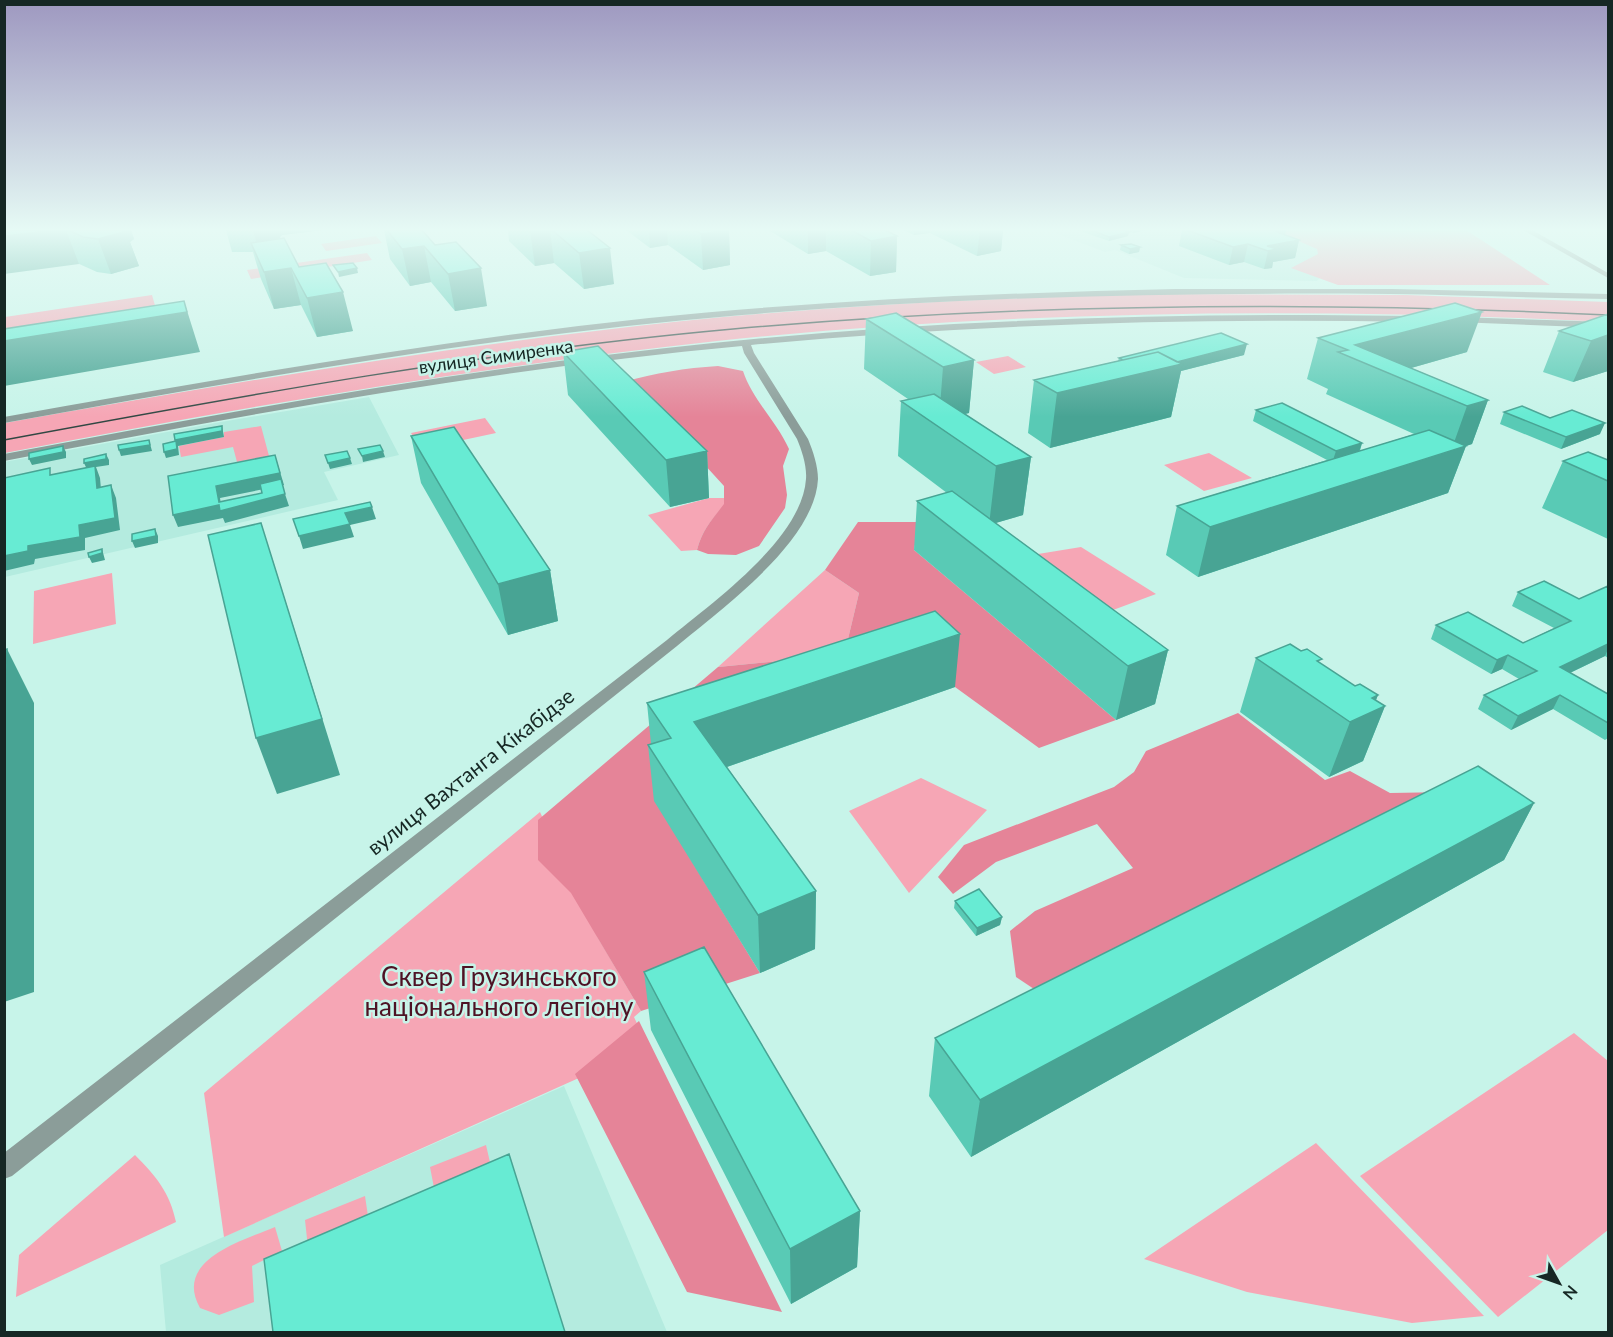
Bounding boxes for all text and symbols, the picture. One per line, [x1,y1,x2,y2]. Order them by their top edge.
street label: вулиця Симиренка [417,334,575,378]
street label: вулиця Вахтанга Кікабідзе [362,682,578,859]
park label: Сквер Грузинського національного легіону [364,960,634,1022]
north arrow [1529,1253,1589,1313]
text: N [1560,1282,1582,1304]

